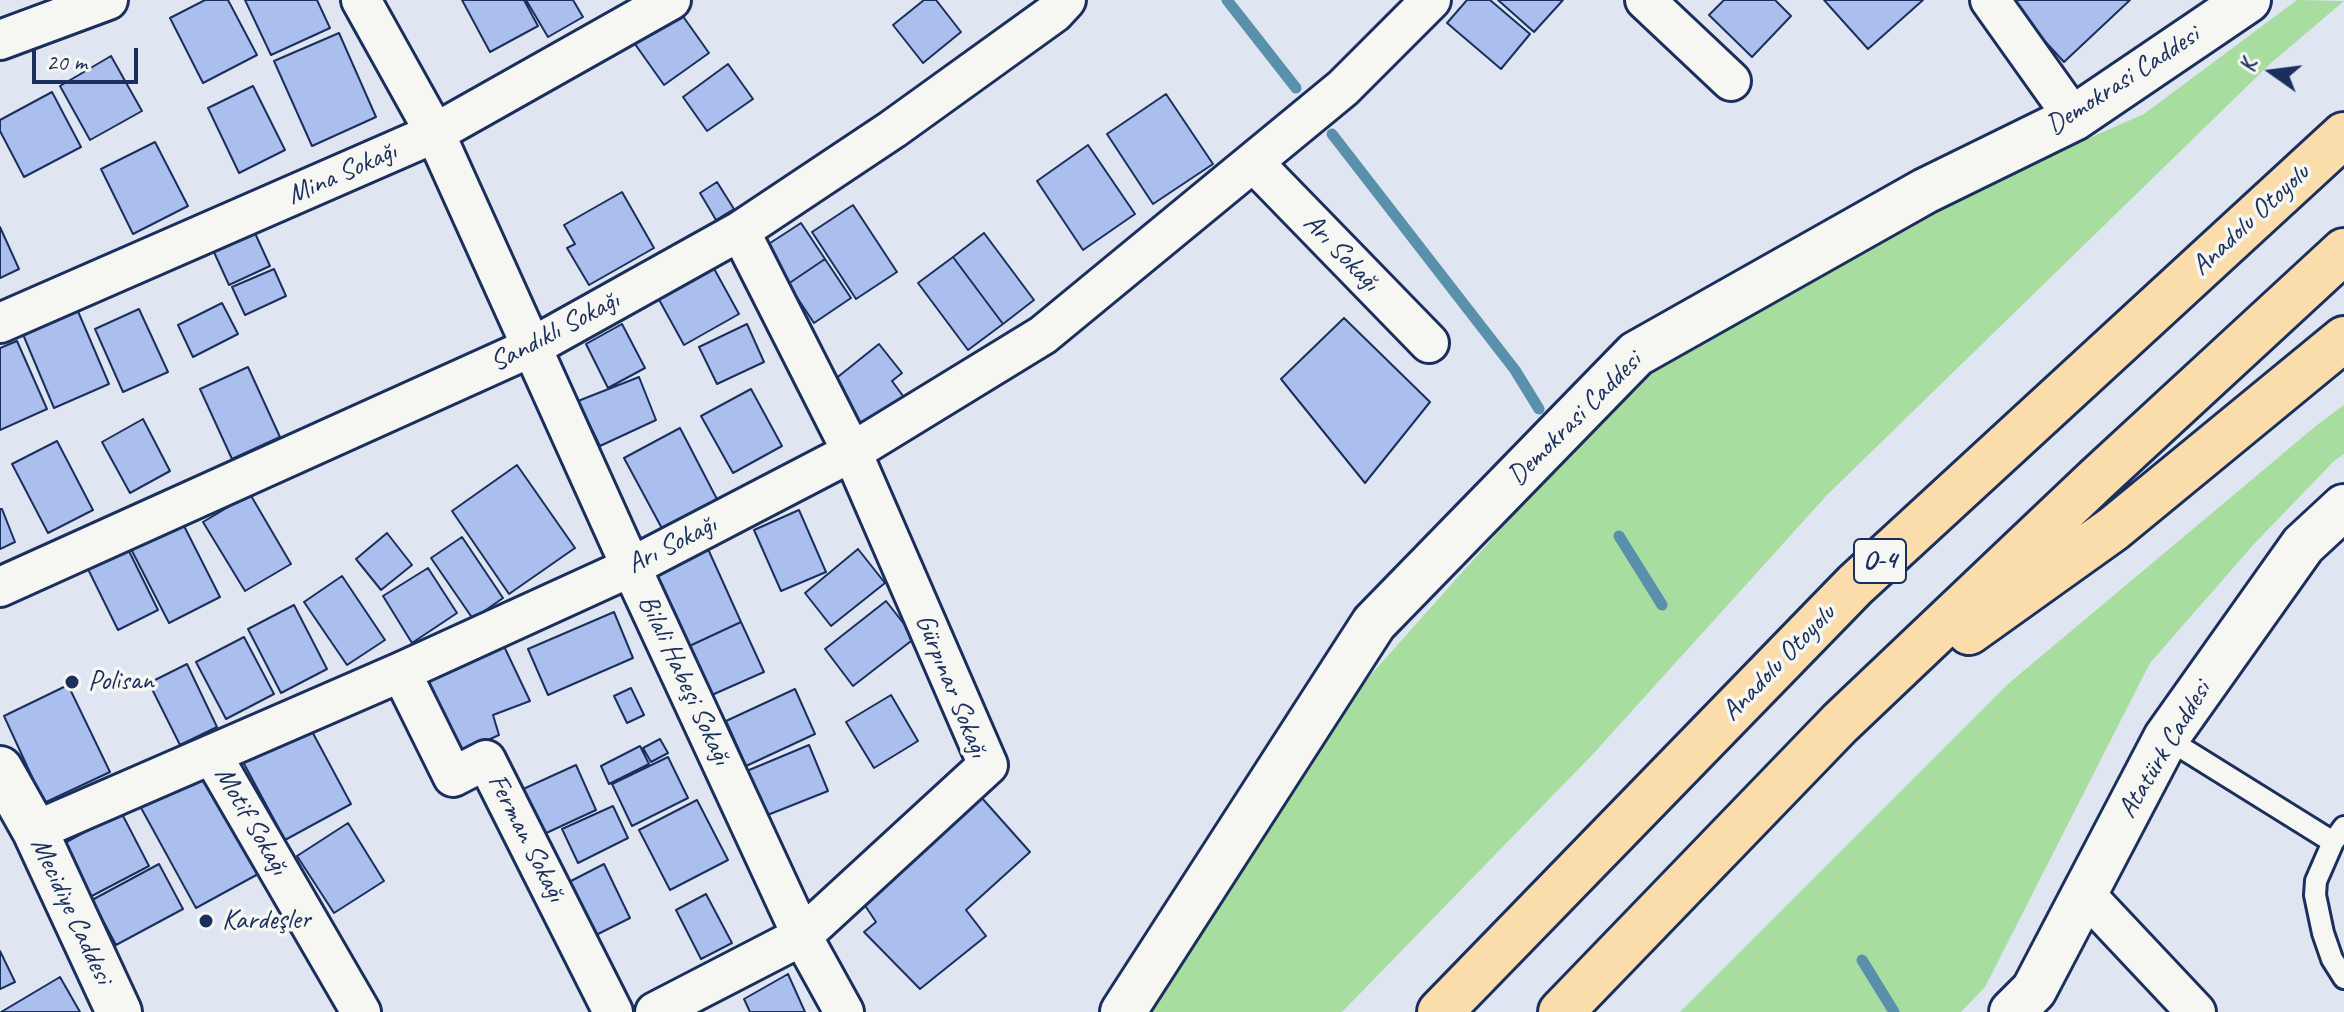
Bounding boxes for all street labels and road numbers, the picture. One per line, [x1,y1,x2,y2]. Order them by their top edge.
street label: Demokrasi Caddesi [2040,19,2206,143]
street label: Mina Sokağı [282,135,402,213]
street label: Anadolu Otoyolu [2185,157,2317,283]
street label: Arı Sokağı [1296,207,1386,299]
street label: Sandıklı Sokağı [485,284,625,380]
street label: Demokrasi Caddesi [1501,345,1649,493]
street label: Arı Sokağı [622,508,722,582]
road number: O-4 [1854,539,1906,583]
street label: Bilali Habeşi Sokağı [630,590,738,770]
street label: Anadolu Otoyolu [1715,598,1843,728]
street label: Gürpınar Sokağı [907,610,995,762]
street label: Atatürk Caddesi [2111,676,2219,824]
street label: Motif Sokağı [207,761,295,881]
street label: Ferman Sokağı [479,768,573,908]
street label: Mecidiye Caddesi [23,833,119,989]

